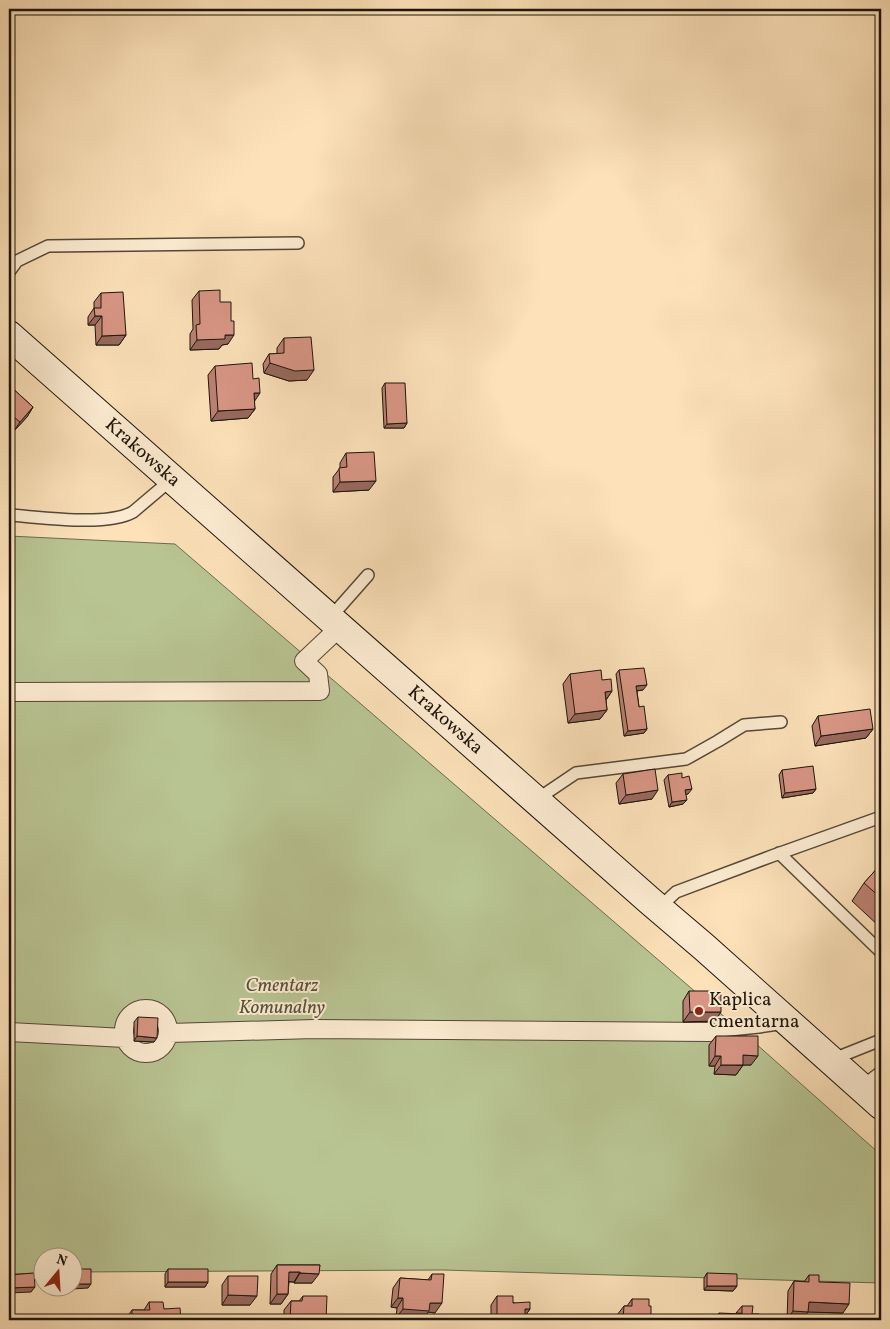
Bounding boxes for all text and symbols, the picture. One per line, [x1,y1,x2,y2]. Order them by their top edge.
street label: Krakowska [99,412,186,493]
street label: Krakowska [402,680,489,761]
park label: Cmentarz Komunalny [239,973,326,1021]
place label: Kaplica cmentarna [709,987,800,1035]
marker: Kaplica cmentarna [693,1005,705,1017]
north arrow [32,1246,82,1296]
text: N [54,1250,69,1272]

